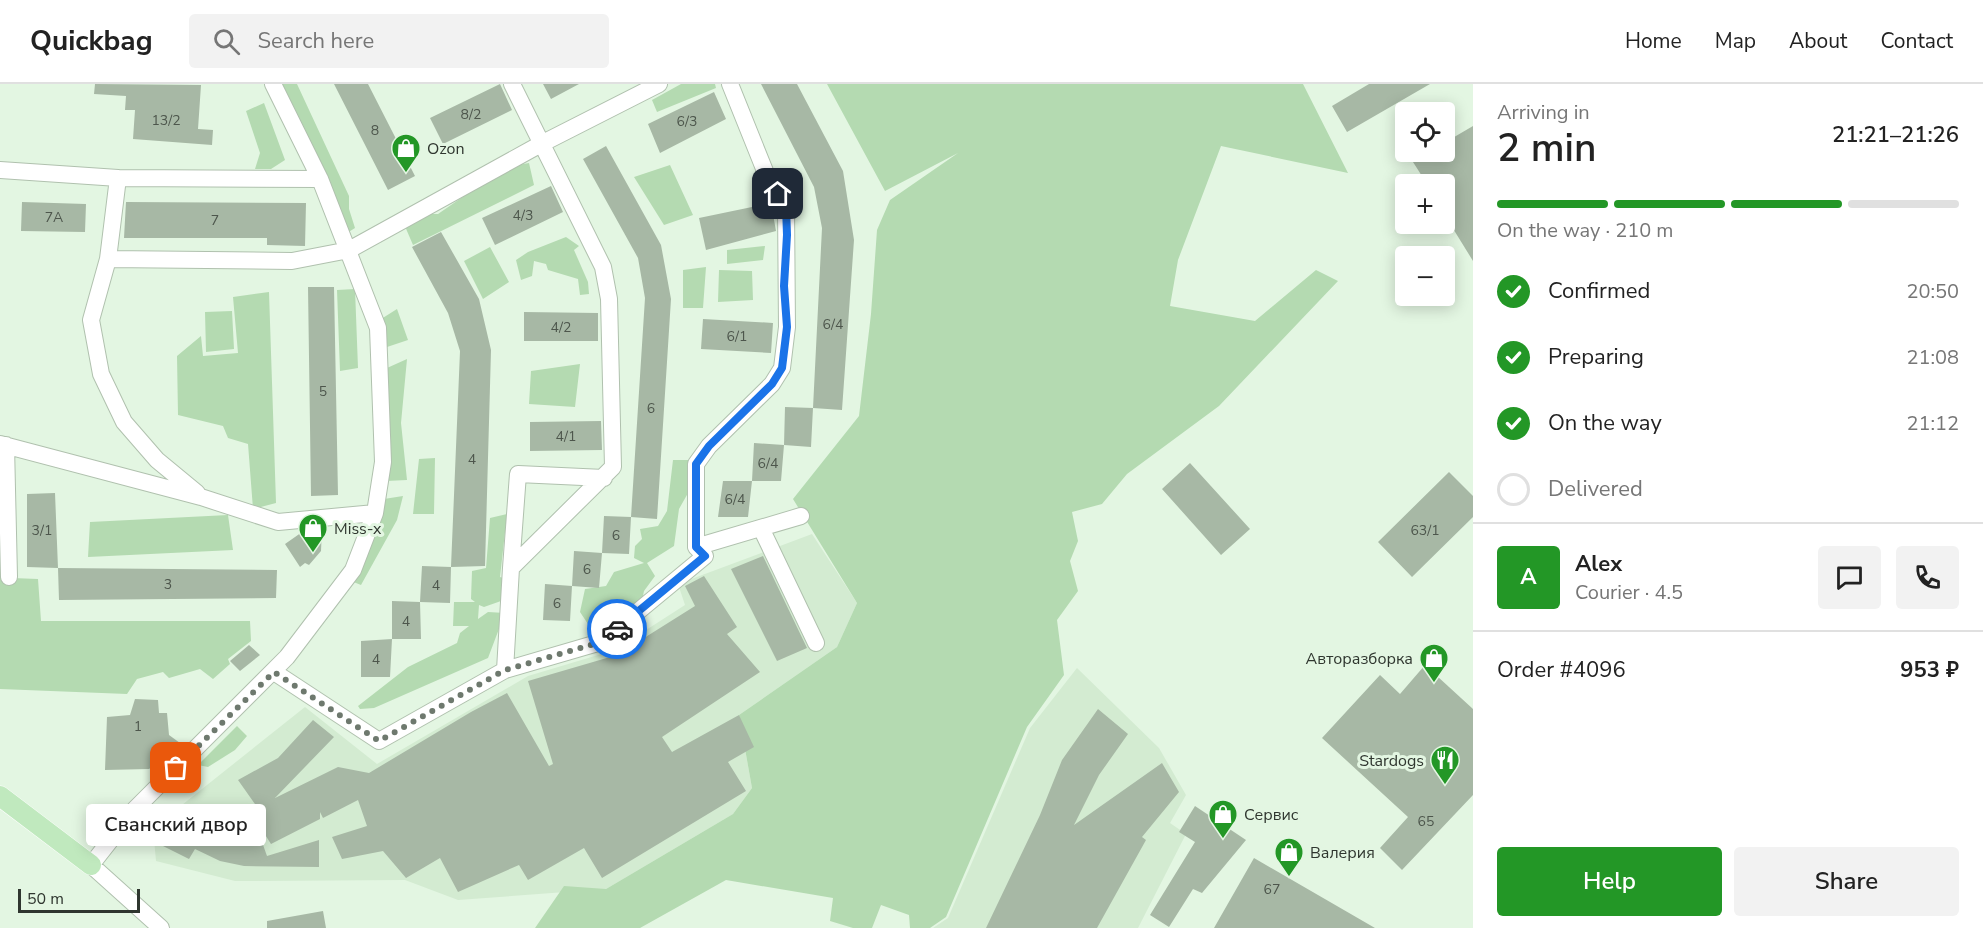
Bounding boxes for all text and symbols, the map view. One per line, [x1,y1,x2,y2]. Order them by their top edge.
search box [189,14,609,68]
text: Quickbag [30,22,153,60]
icon: search [210,25,243,58]
text: Search here [258,26,374,56]
text: Home [1625,27,1682,55]
text: Map [1715,27,1756,55]
text: About [1789,27,1847,55]
text: Contact [1880,27,1953,55]
text: Arriving in [1497,99,1590,126]
map controls [1395,102,1455,306]
button: locate [1395,102,1455,162]
house number: 8/2 [461,105,481,124]
house number: 13/2 [151,111,181,130]
house number: 6/3 [677,112,697,131]
text: 21:21–21:26 [1832,120,1959,150]
house number: 8 [371,121,379,140]
text: 2 min [1497,122,1596,175]
shop icon: Ozon [390,132,422,174]
place label: Ozon [427,138,465,160]
pin [752,168,803,219]
button: + [1395,174,1455,234]
icon: home [761,177,794,210]
house number: 4/3 [513,206,533,225]
house number: 7А [45,208,63,227]
house number: 7 [211,211,219,230]
text: On the way · 210 m [1497,217,1673,244]
button: − [1395,246,1455,306]
icon: check [1497,275,1530,308]
text: Confirmed [1548,276,1650,306]
text: 20:50 [1906,278,1959,305]
house number: 6/4 [823,315,843,334]
house number: 4/2 [551,318,571,337]
house number: 6/1 [727,327,747,346]
icon: check [1497,341,1530,374]
text: Preparing [1548,342,1644,372]
text: 21:08 [1906,344,1959,371]
house number: 5 [319,382,327,401]
house number: 6 [647,399,655,418]
icon: check [1497,407,1530,440]
text: On the way [1548,408,1662,438]
text: 21:12 [1906,410,1959,437]
house number: 4/1 [556,427,576,446]
house number: 4 [468,450,476,469]
house number: 6/4 [758,454,778,473]
text: Delivered [1548,474,1643,504]
house number: 6/4 [725,490,745,509]
shop icon: Miss-x [297,512,329,554]
place label: Miss-x [334,518,382,540]
house number: 3/1 [32,521,52,540]
house number: 63/1 [1410,521,1440,540]
house number: 6 [612,526,620,545]
button: chat [1818,546,1881,609]
button: phone [1896,546,1959,609]
text: Alex [1575,549,1622,579]
house number: 6 [583,560,591,579]
text: A [1520,562,1537,592]
house number: 3 [164,575,172,594]
house number: 4 [432,576,440,595]
text: Courier · 4.5 [1575,579,1683,606]
house number: 6 [553,594,561,613]
courier [587,599,647,659]
house number: 4 [402,612,410,631]
icon: car [601,613,634,646]
shop icon: Авторазборка [1418,642,1450,684]
place label: Авторазборка [1306,648,1413,670]
house number: 4 [372,650,380,669]
text: Order #4096 [1497,655,1626,685]
text: 953 ₽ [1900,655,1959,685]
house number: 1 [134,717,142,736]
pin [150,742,201,793]
restaurant icon: Stardogs [1429,744,1461,786]
place label: Stardogs [1359,750,1424,772]
icon: bag [159,751,192,784]
shop icon: Сервис [1207,798,1239,840]
callout: Сванский двор [86,804,266,846]
place label: Сервис [1244,804,1299,826]
text: Сванский двор [104,811,248,838]
house number: 65 [1418,812,1434,831]
shop icon: Валерия [1273,836,1305,878]
place label: Валерия [1310,842,1375,864]
button: Help [1497,847,1722,916]
button: Share [1734,847,1959,916]
house number: 67 [1264,880,1280,899]
scale bar [18,886,140,914]
text: 50 m [27,888,64,910]

